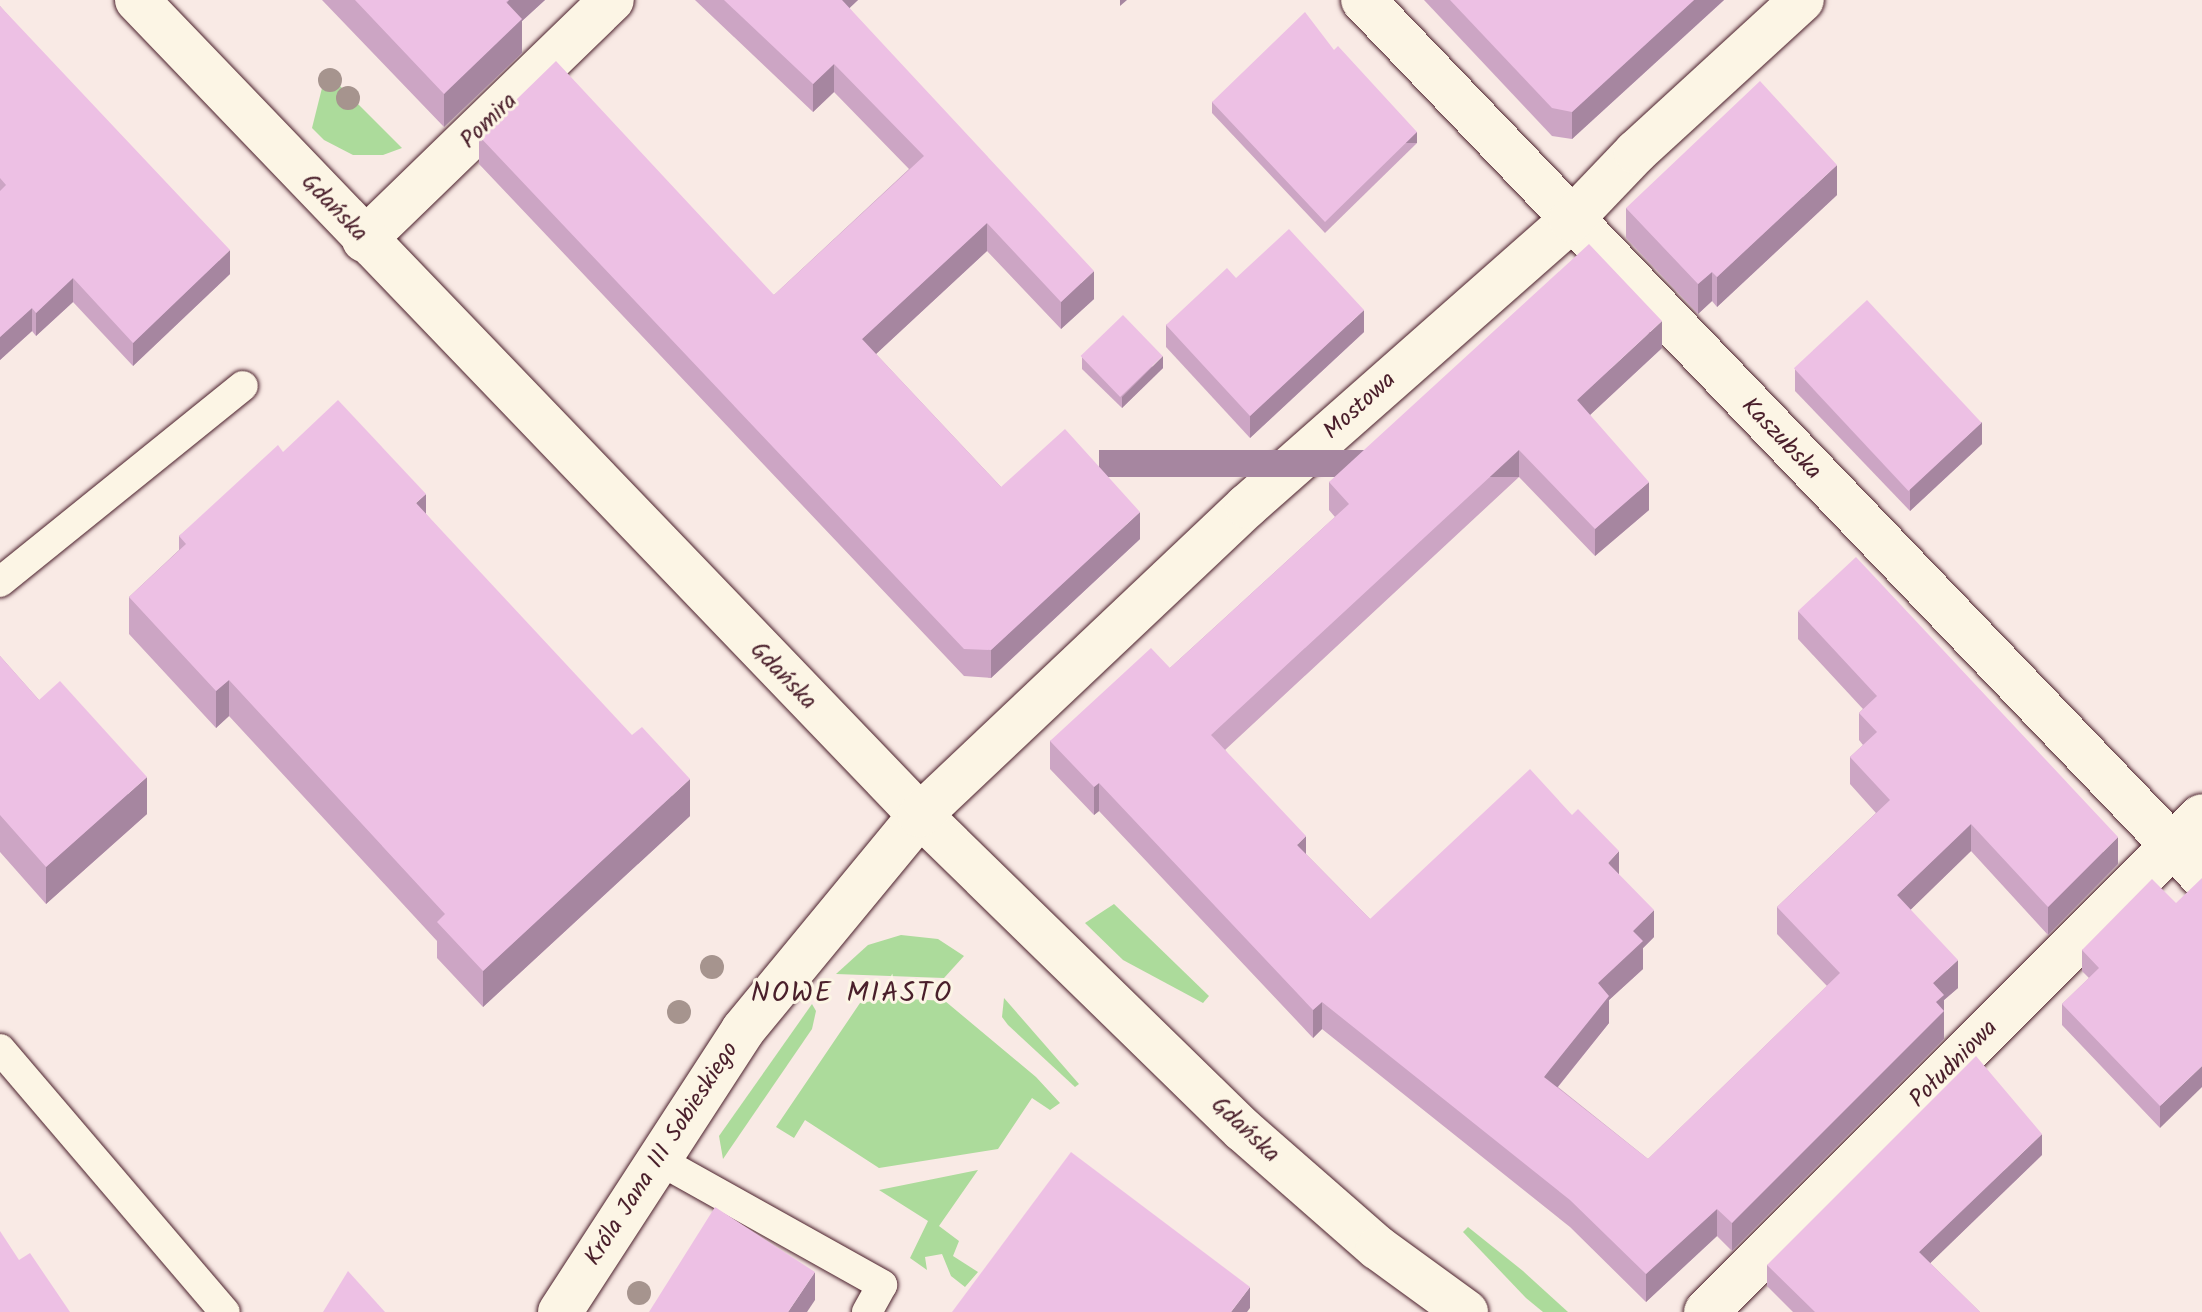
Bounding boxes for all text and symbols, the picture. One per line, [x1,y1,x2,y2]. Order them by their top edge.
street label: Pomira [455,87,523,155]
street label: Gdańska [295,168,373,248]
street label: Mostowa [1318,366,1402,446]
street label: Kaszubska [1735,392,1827,486]
street label: Gdańska [744,636,822,716]
district label: NOWE MIASTO [751,977,953,1011]
street label: Południowa [1904,1014,2004,1114]
street label: Króla Jana III Sobieskiego [579,1037,745,1271]
street label: Gdańska [1205,1091,1285,1169]

